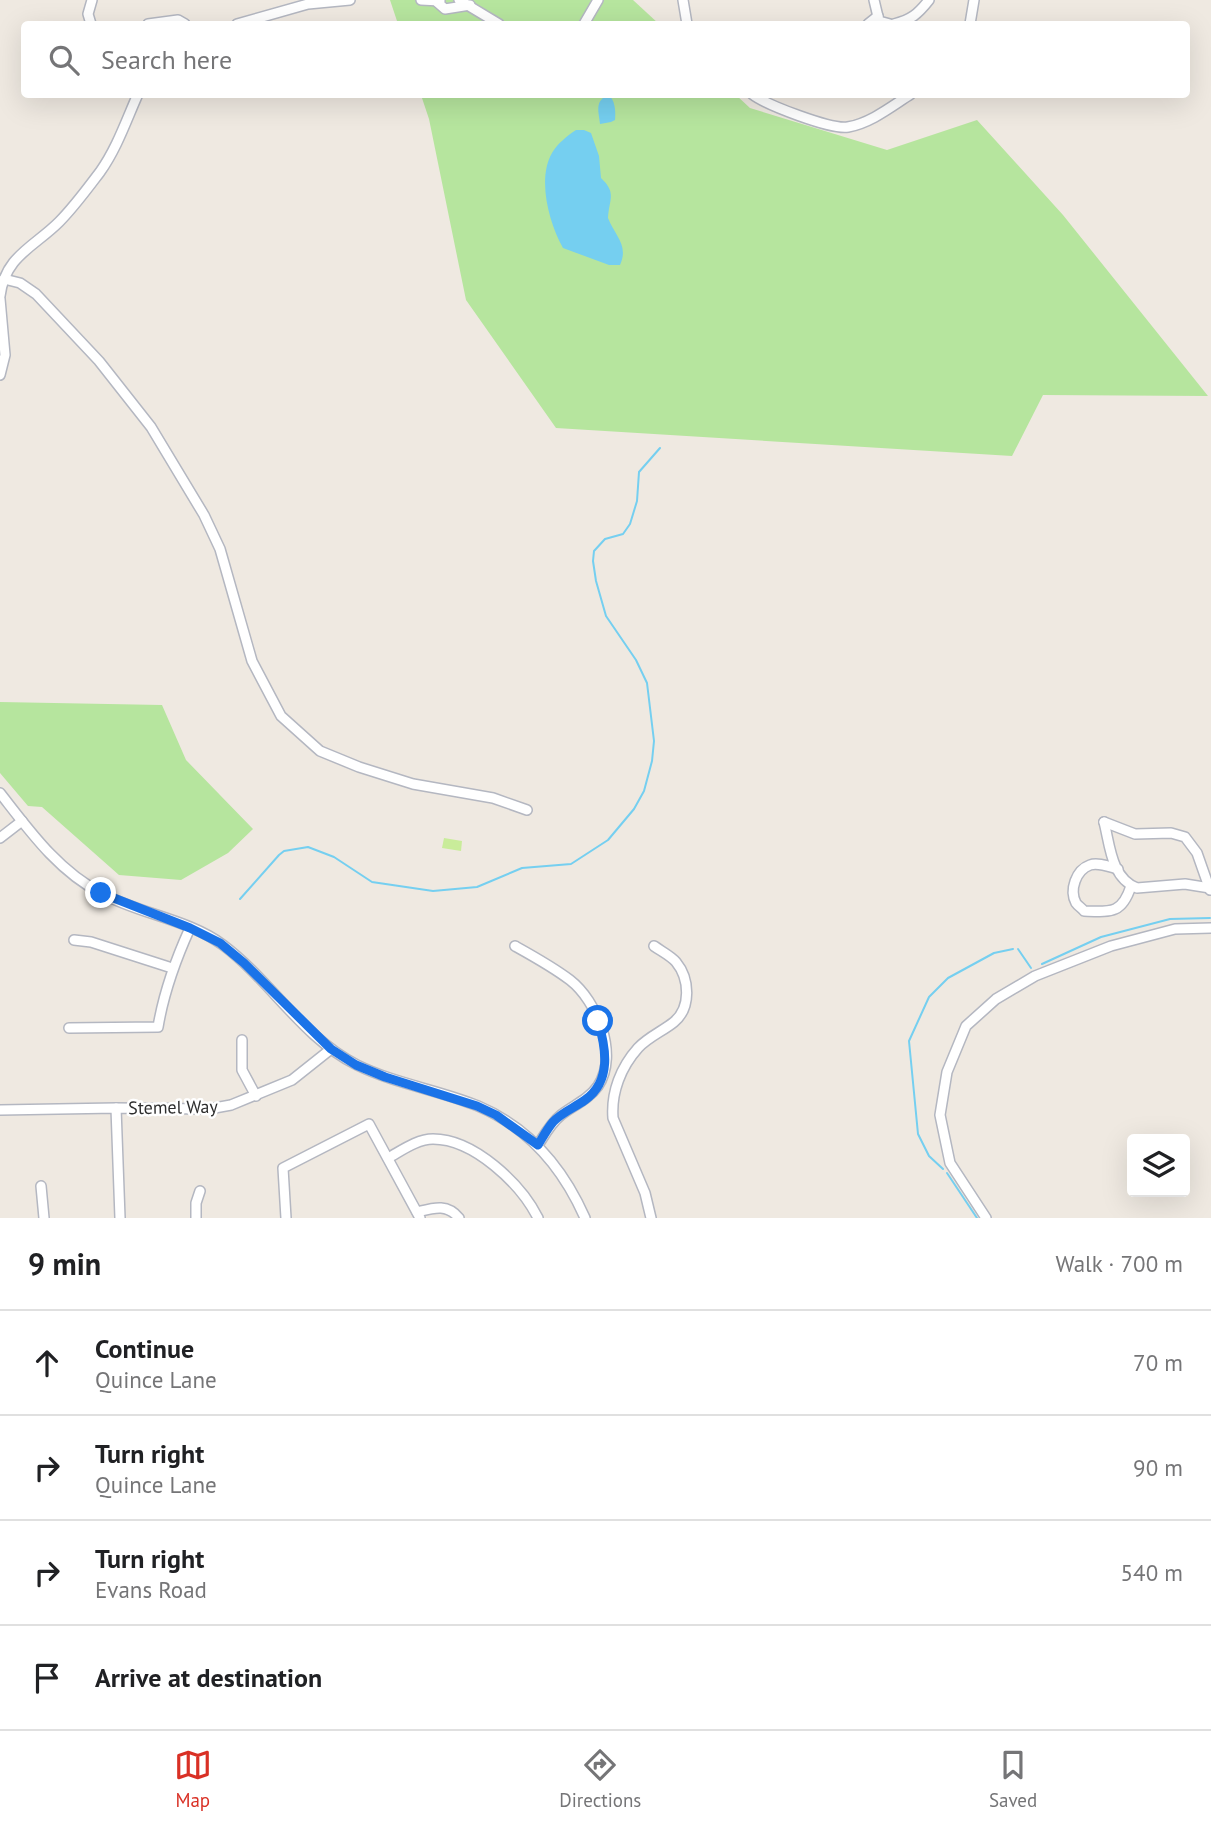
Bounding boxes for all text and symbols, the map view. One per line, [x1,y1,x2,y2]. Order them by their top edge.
search box [21,21,1190,98]
icon: search [45,41,83,79]
text: Search here [101,43,232,76]
route end [85,877,116,908]
route start [582,1005,613,1036]
street label: Stemel Way [128,1095,219,1119]
map controls [1127,1134,1190,1197]
button: layers [1127,1134,1190,1197]
text: 9 min [28,1244,101,1283]
text: Walk · 700 m [1056,1249,1183,1278]
text: Continue [95,1332,194,1365]
icon: ahead [28,1344,66,1382]
text: 70 m [1133,1348,1183,1377]
text: Quince Lane [95,1365,217,1394]
text: Turn right [95,1437,204,1470]
icon: right [28,1449,66,1487]
text: 90 m [1133,1453,1183,1482]
text: Quince Lane [95,1470,217,1499]
text: Turn right [95,1542,204,1575]
icon: right [28,1554,66,1592]
text: 540 m [1121,1558,1183,1587]
text: Evans Road [95,1575,207,1604]
icon: arrive [28,1659,66,1697]
text: Arrive at destination [95,1661,322,1694]
tab: Map [174,1746,212,1812]
tab: Directions [559,1746,641,1812]
tab: Saved [989,1746,1037,1812]

